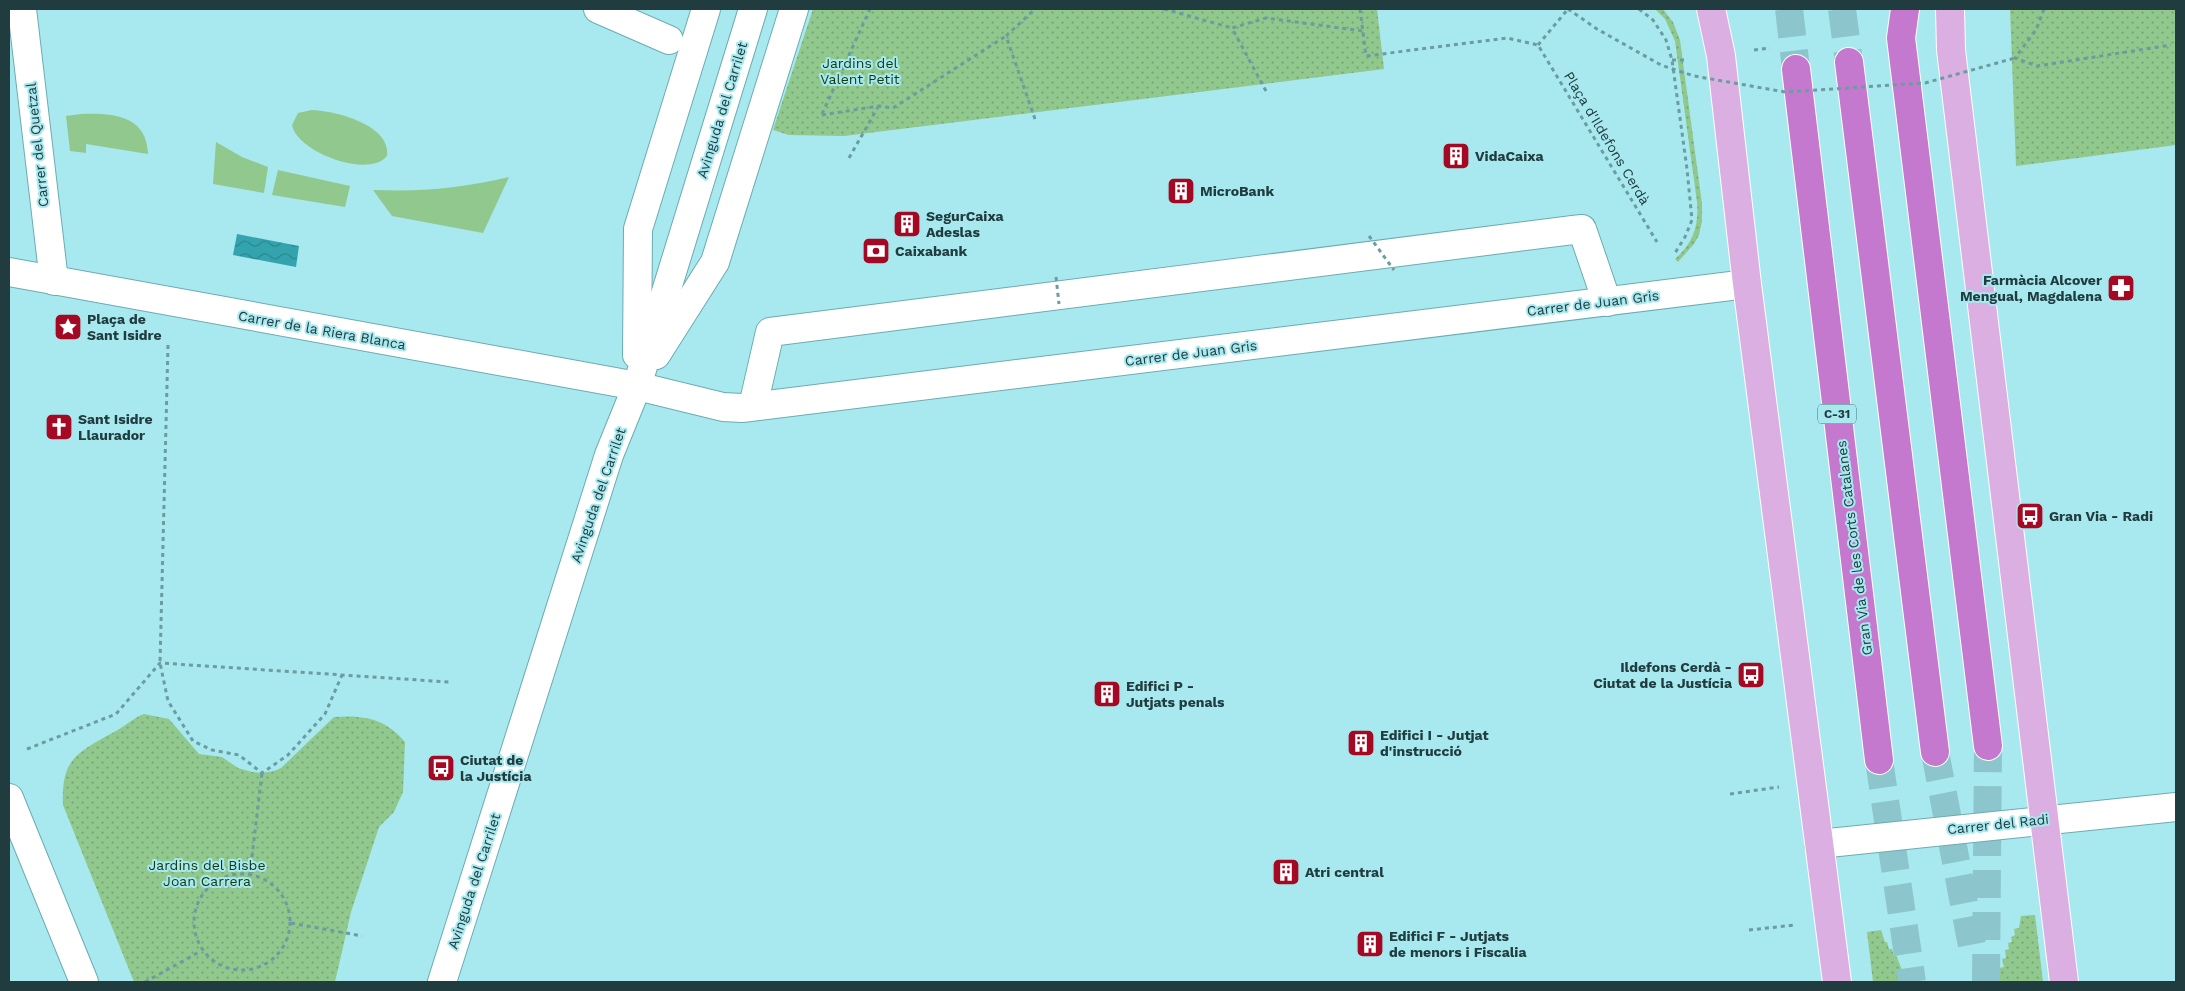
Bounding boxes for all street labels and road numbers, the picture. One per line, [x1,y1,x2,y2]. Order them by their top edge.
street label: Avinguda del Carrilet [694,40,750,180]
street label: Plaça d'Ildefons Cerdà [1561,69,1653,208]
street label: Carrer del Quetzal [22,81,51,208]
street label: Carrer de Juan Gris [1526,287,1660,319]
street label: Carrer de la Riera Blanca [237,307,407,353]
street label: Carrer de Juan Gris [1124,337,1258,369]
road number: C-31 [1818,404,1856,424]
street label: Avinguda del Carrilet [567,425,629,565]
street label: Gran Via de les Corts Catalanes [1833,440,1875,656]
street label: Avinguda del Carrilet [444,811,504,951]
street label: Carrer del Radi [1946,811,2050,837]

